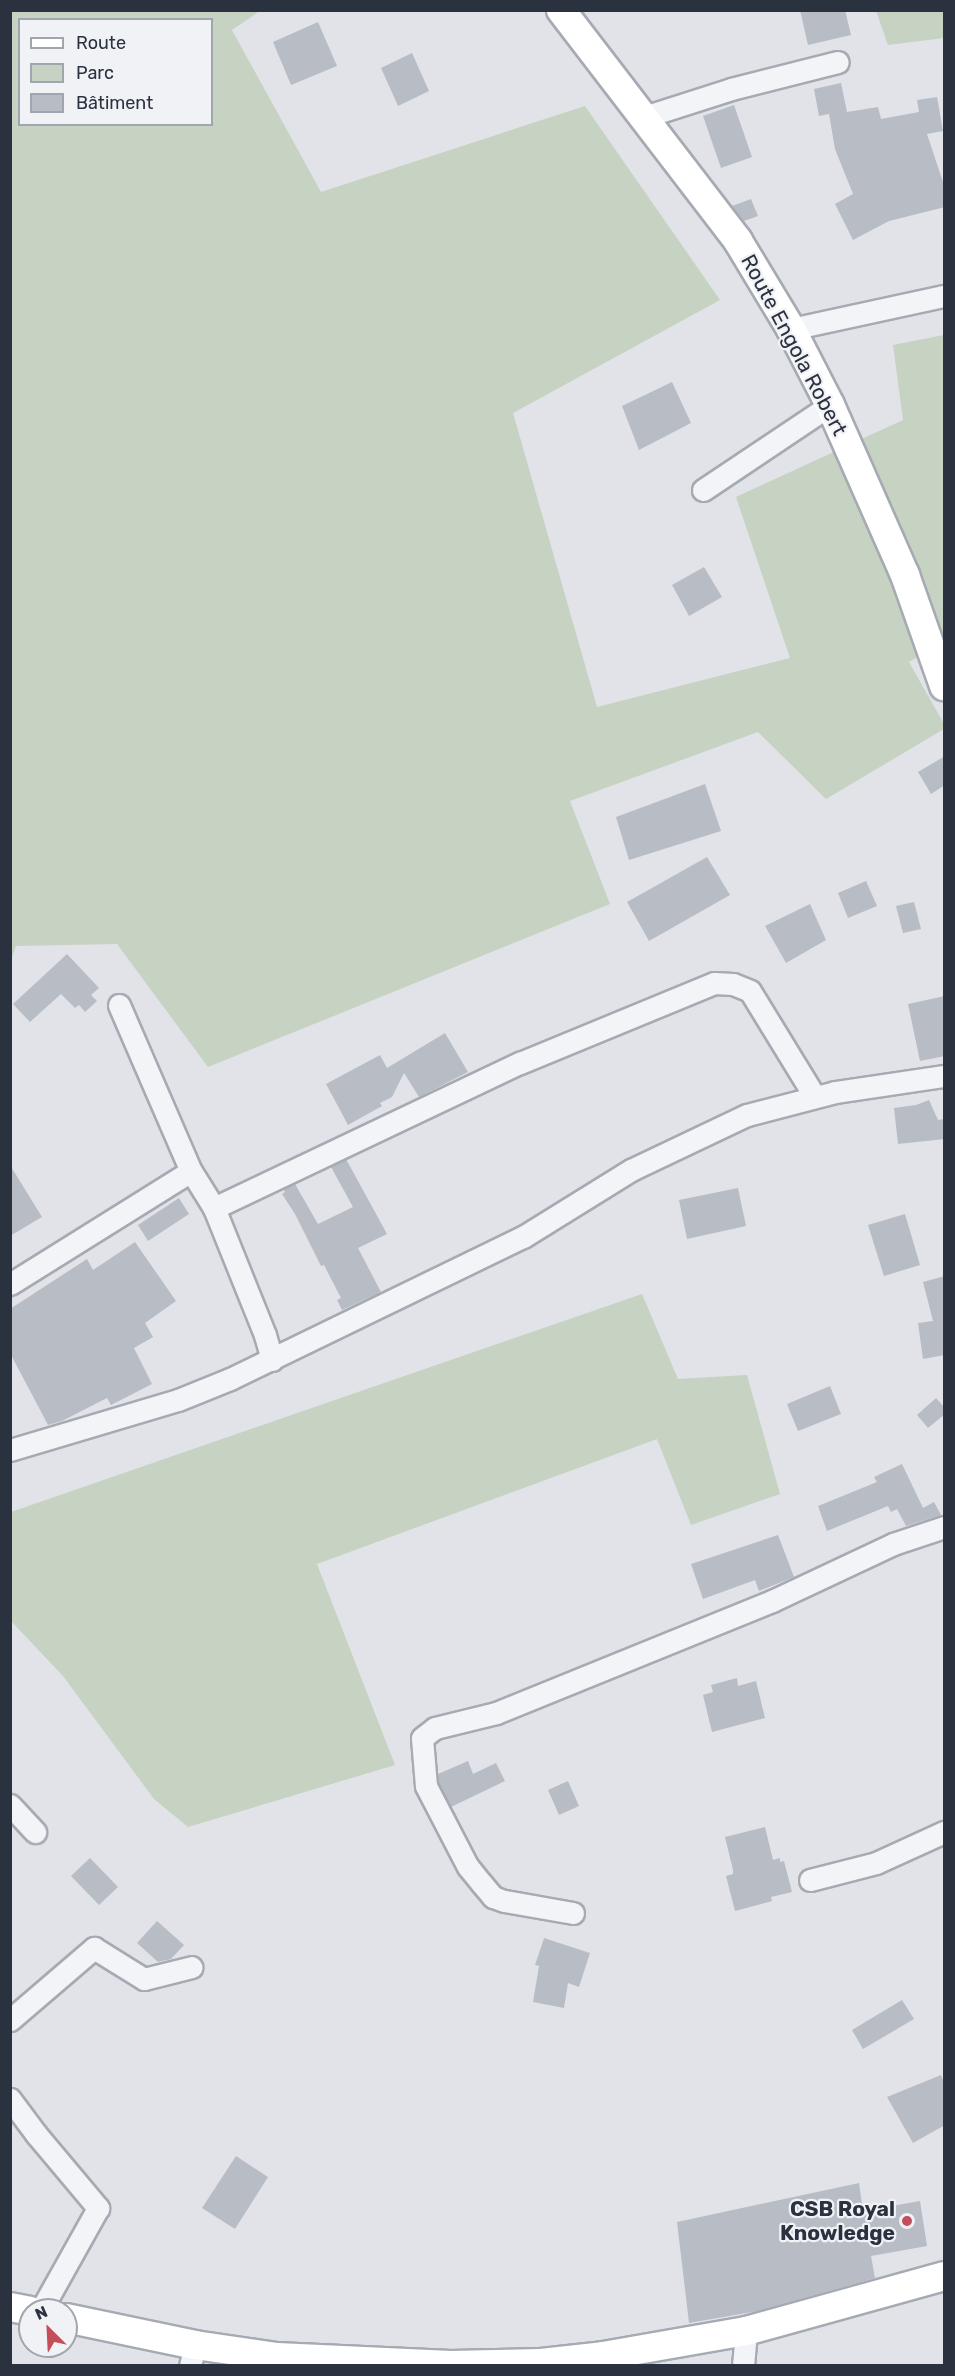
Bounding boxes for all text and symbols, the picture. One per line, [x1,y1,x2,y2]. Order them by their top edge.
legend [18,18,213,126]
text: Route [76,32,126,54]
text: Parc [76,62,114,84]
text: Bâtiment [76,92,153,114]
street label: Route Engola Robert [736,250,852,440]
place label: CSB Royal Knowledge [780,2196,895,2246]
marker: CSB Royal Knowledge [900,2214,914,2228]
north arrow [18,2298,78,2358]
text: N [32,2302,50,2324]

